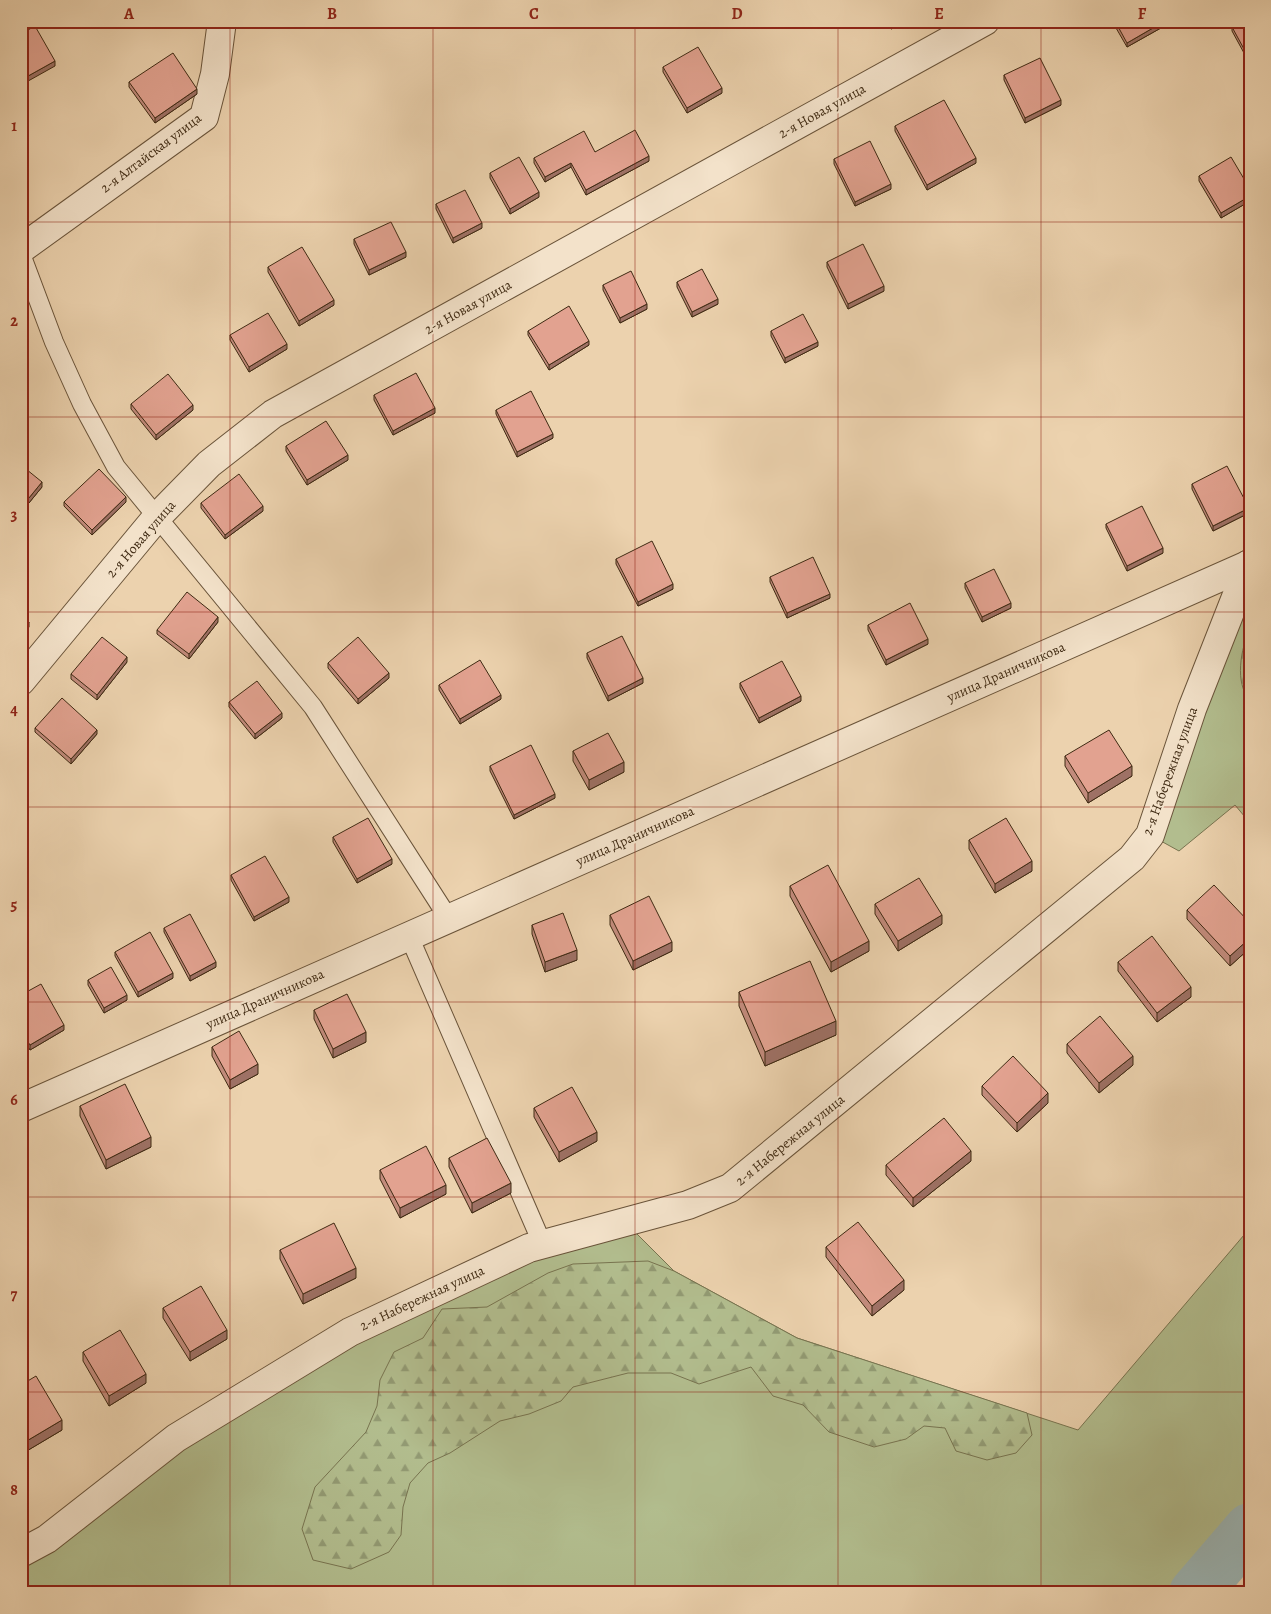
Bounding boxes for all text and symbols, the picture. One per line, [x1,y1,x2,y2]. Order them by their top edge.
text: A [123,3,135,25]
text: B [327,3,337,25]
text: C [529,3,539,25]
text: D [731,3,743,25]
text: E [934,3,944,25]
text: F [1138,3,1147,25]
street label: 2-я Новая улица [775,79,869,143]
street label: 2-я Алтайская улица [97,108,206,197]
text: 1 [11,115,17,137]
street label: 2-я Новая улица [421,275,515,339]
text: 2 [10,310,18,332]
street label: 2-я Новая улица [102,496,180,582]
text: 3 [11,504,18,526]
street label: улица Драничникова [943,637,1069,707]
text: 4 [10,699,18,721]
street label: 2-я Набережная улица [1138,704,1202,838]
street label: улица Драничникова [572,801,698,871]
text: 5 [11,894,18,916]
street label: улица Драничникова [202,964,328,1034]
text: 6 [10,1089,18,1111]
street label: 2-я Набережная улица [731,1090,849,1190]
street label: 2-я Набережная улица [357,1261,488,1335]
text: 7 [11,1284,18,1306]
text: 8 [10,1479,18,1501]

